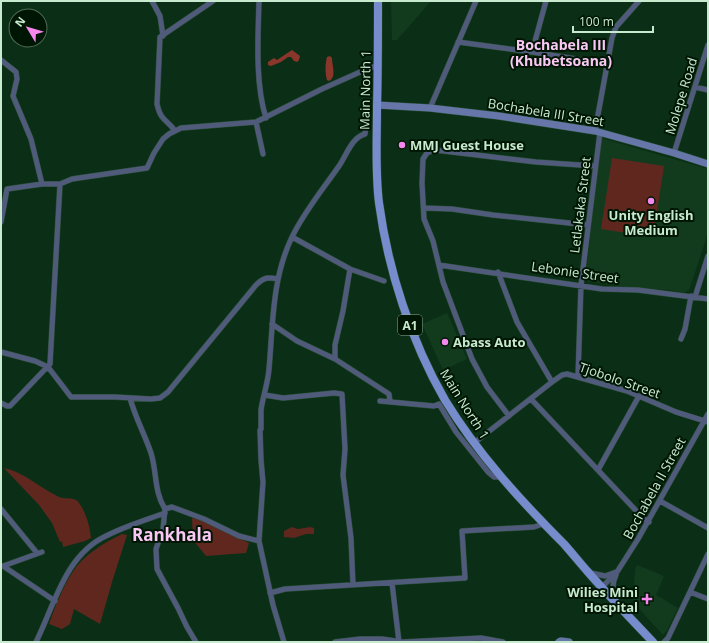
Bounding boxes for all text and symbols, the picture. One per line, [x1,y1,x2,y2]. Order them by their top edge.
north arrow [8,8,48,48]
scale bar [573,8,653,34]
text: N [11,13,28,30]
text: 100 m [579,13,614,30]
district label: Bochabela III (Khubetsoana) [510,35,612,70]
street label: Main North 1 [355,50,375,130]
street label: Molepe Road [661,55,701,137]
street label: Bochabela III Street [487,94,606,130]
place label: MMJ Guest House [410,136,524,154]
marker: MMJ Guest House [397,140,407,150]
street label: Letlakaka Street [565,155,595,254]
marker: Unity English Medium [646,196,656,206]
place label: Unity English Medium [609,206,693,239]
street label: Lebonie Street [530,257,620,287]
road number: A1 [398,315,422,335]
place label: Abass Auto [453,333,526,351]
marker: Abass Auto [440,337,450,347]
street label: Tjobolo Street [577,358,663,402]
street label: Main North 1 [436,365,494,443]
street label: Bochabela II Street [619,434,690,542]
district label: Rankhala [132,523,212,546]
place label: Wilies Mini Hospital [567,583,638,616]
marker: Wilies Mini Hospital [641,593,653,605]

